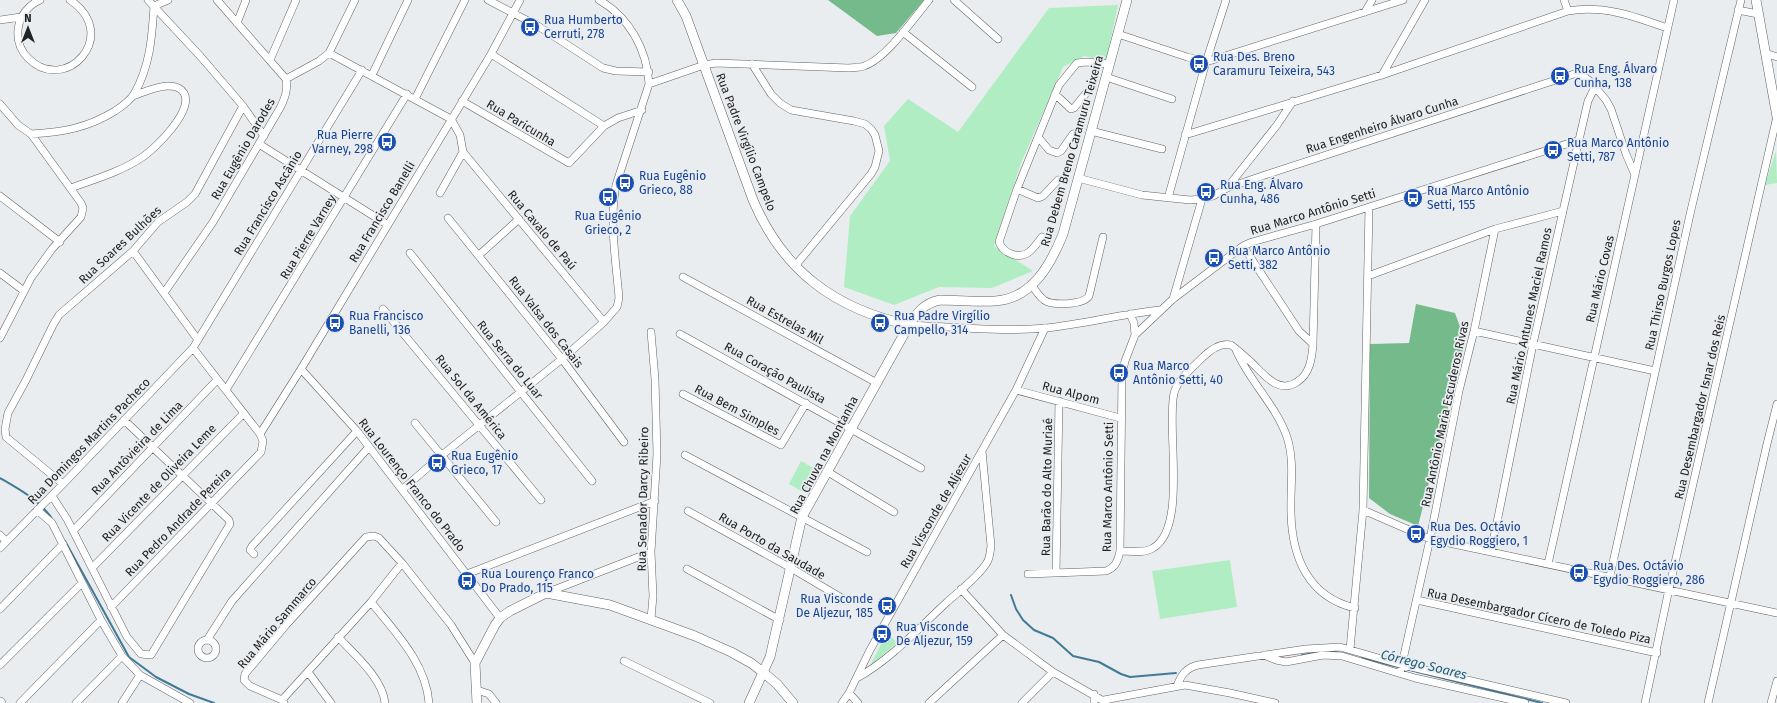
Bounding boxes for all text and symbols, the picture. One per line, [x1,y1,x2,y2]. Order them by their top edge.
north arrow [8,8,48,48]
text: N [24,12,32,25]
place label: Rua Humberto Cerruti, 278 [544,13,623,41]
bus stop icon: Rua Humberto Cerruti, 278 [519,16,541,38]
place label: Rua Des. Breno Caramuru Teixeira, 543 [1213,50,1335,78]
bus stop icon: Rua Des. Breno Caramuru Teixeira, 543 [1188,53,1210,75]
street label: Rua Debem Breno Caramuru Teixeira [1038,54,1106,248]
place label: Rua Eng. Álvaro Cunha, 138 [1574,61,1657,90]
bus stop icon: Rua Eng. Álvaro Cunha, 138 [1549,65,1571,87]
street label: Rua Padre Virgílio Campelo [713,71,779,213]
street label: Rua Engenheiro Álvaro Cunha [1304,93,1460,156]
street label: Rua Eugênio Darodes [208,95,278,202]
street label: Rua Paricunha [484,97,558,149]
place label: Rua Pierre Varney, 298 [312,128,373,156]
bus stop icon: Rua Pierre Varney, 298 [376,131,398,153]
place label: Rua Marco Antônio Setti, 787 [1567,136,1669,164]
bus stop icon: Rua Marco Antônio Setti, 787 [1542,139,1564,161]
street label: Rua Francisco Ascânio [231,148,305,258]
street label: Rua Francisco Banelli [346,159,418,265]
place label: Rua Eugênio Grieco, 88 [639,169,706,197]
bus stop icon: Rua Eugênio Grieco, 88 [614,172,636,194]
place label: Rua Eng. Álvaro Cunha, 486 [1220,177,1303,206]
bus stop icon: Rua Eng. Álvaro Cunha, 486 [1195,181,1217,203]
place label: Rua Marco Antônio Setti, 155 [1427,184,1529,212]
bus stop icon: Rua Eugênio Grieco, 2 [597,186,619,208]
street label: Rua Marco Antônio Setti [1249,186,1377,238]
street label: Rua Cavalo de Paú [505,187,579,273]
bus stop icon: Rua Marco Antônio Setti, 155 [1402,187,1424,209]
street label: Rua Pierre Varney [277,192,339,282]
street label: Rua Soares Bulhões [76,203,164,287]
place label: Rua Eugênio Grieco, 2 [574,209,642,237]
street label: Rua Thirso Burgos Lopes [1642,218,1684,352]
street label: Rua Mário Antunes Maciel Ramos [1503,226,1555,406]
street label: Rua Mário Covas [1583,234,1617,324]
place label: Rua Marco Antônio Setti, 382 [1228,244,1330,272]
bus stop icon: Rua Marco Antônio Setti, 382 [1203,247,1225,269]
street label: Rua Valsa dos Casais [506,273,586,371]
street label: Rua Estrelas Mil [744,293,826,347]
place label: Rua Francisco Banelli, 136 [349,309,423,337]
place label: Rua Padre Virgílio Campello, 314 [894,309,990,337]
bus stop icon: Rua Francisco Banelli, 136 [324,312,346,334]
bus stop icon: Rua Padre Virgílio Campello, 314 [869,312,891,334]
street label: Rua Desembargador Isnar dos Reis [1672,313,1728,501]
street label: Rua Serra do Luar [474,318,546,402]
street label: Rua Antônio Maria Escuderos Rivas [1418,319,1472,508]
street label: Rua Coração Paulista [722,339,828,407]
street label: Rua Sol da América [433,352,509,442]
place label: Rua Marco Antônio Setti, 40 [1133,359,1223,387]
bus stop icon: Rua Marco Antônio Setti, 40 [1108,362,1130,384]
street label: Rua Domingos Martins Pacheco [25,375,153,507]
street label: Rua Alpom [1041,379,1101,407]
street label: Rua Bem Simples [692,382,782,438]
street label: Rua Chuva na Montanha [787,394,861,516]
street label: Rua Antôvieira de Lima [88,398,186,498]
street label: Rua Lourenço Franco do Prado [356,416,468,554]
street label: Rua Barão do Alto Muriaé [1039,418,1055,556]
street label: Rua Vicente de Oliveira Leme [99,421,219,545]
street label: Rua Marco Antônio Setti [1100,422,1116,552]
street label: Rua Senador Darcy Ribeiro [635,426,651,572]
place label: Rua Eugênio Grieco, 17 [451,449,518,477]
street label: Rua Visconde de Aljezur [897,451,975,571]
bus stop icon: Rua Eugênio Grieco, 17 [426,452,448,474]
street label: Rua Pedro Andrade Pereira [122,465,234,579]
street label: Rua Porto da Saudade [716,510,828,582]
place label: Rua Des. Octávio Egydio Roggiero, 1 [1430,520,1528,548]
bus stop icon: Rua Des. Octávio Egydio Roggiero, 1 [1405,523,1427,545]
place label: Rua Des. Octávio Egydio Roggiero, 286 [1593,559,1705,587]
bus stop icon: Rua Des. Octávio Egydio Roggiero, 286 [1568,562,1590,584]
place label: Rua Lourenço Franco Do Prado, 115 [481,567,594,595]
bus stop icon: Rua Lourenço Franco Do Prado, 115 [456,570,478,592]
street label: Rua Mário Sammarco [235,574,319,672]
street label: Rua Desembargador Cícero de Toledo Piza [1426,585,1652,647]
place label: Rua Visconde De Aljezur, 185 [796,592,873,620]
bus stop icon: Rua Visconde De Aljezur, 185 [876,595,898,617]
place label: Rua Visconde De Aljezur, 159 [896,620,973,648]
bus stop icon: Rua Visconde De Aljezur, 159 [871,623,893,645]
water label: Córrego Soares [1379,647,1469,682]

